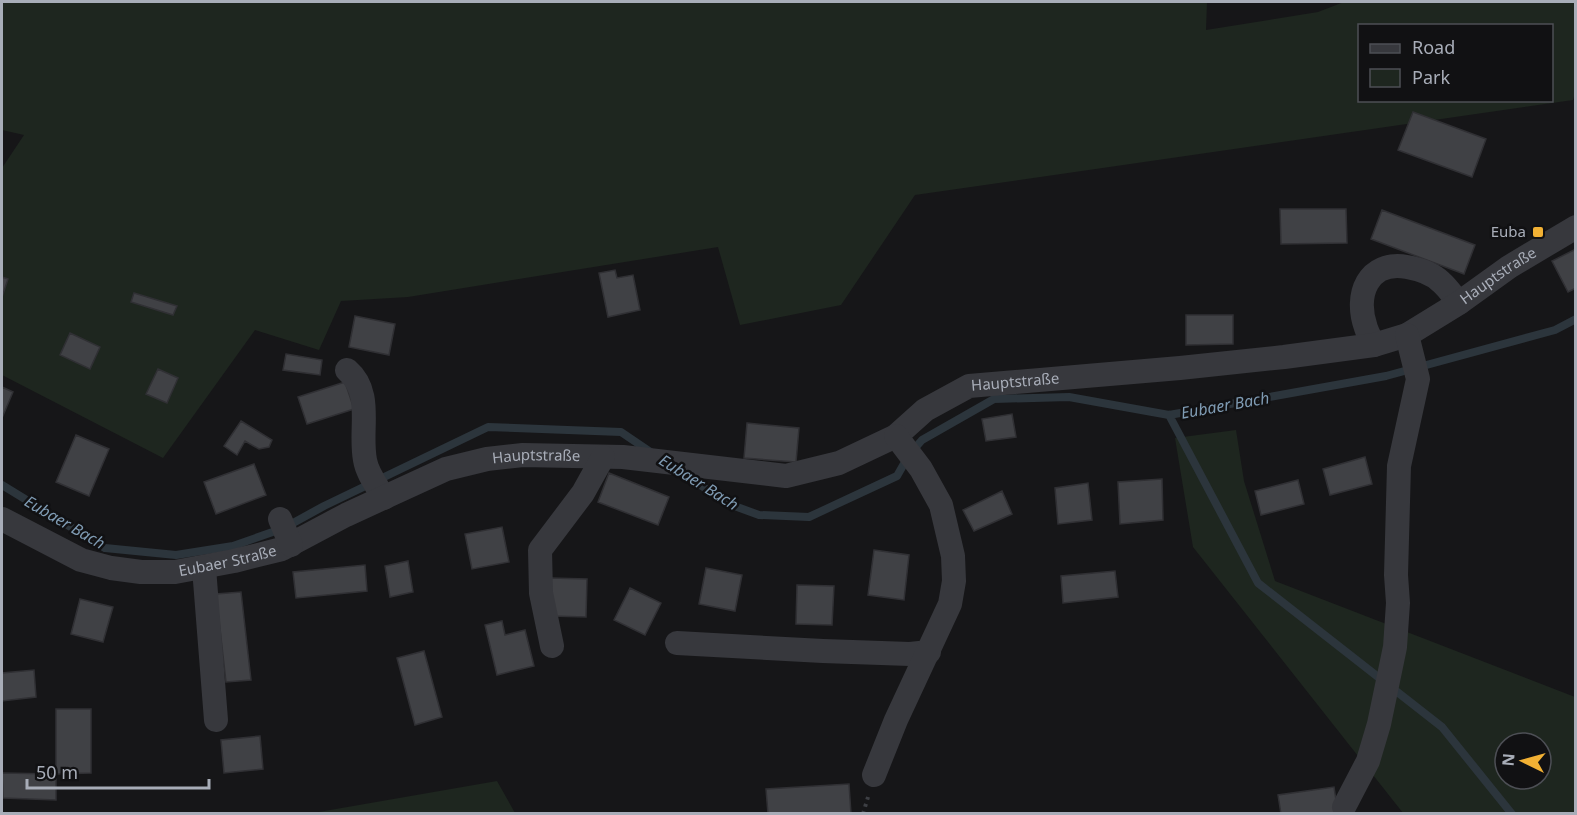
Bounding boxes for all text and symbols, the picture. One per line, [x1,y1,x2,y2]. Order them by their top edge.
legend [1358,24,1553,102]
text: Road [1412,35,1455,59]
text: Park [1412,65,1450,89]
place label: Euba [1491,221,1526,241]
marker: Euba [1531,225,1545,239]
street label: Hauptstraße [1455,242,1540,308]
street label: Hauptstraße [970,367,1060,395]
water label: Eubaer Bach [1179,386,1271,424]
street label: Hauptstraße [491,444,581,467]
water label: Eubaer Bach [655,449,743,515]
water label: Eubaer Bach [21,490,109,554]
street label: Eubaer Straße [177,540,278,580]
north arrow [1493,731,1553,791]
scale bar [27,752,208,790]
text: N [1497,752,1520,767]
text: 50 m [36,760,78,784]

